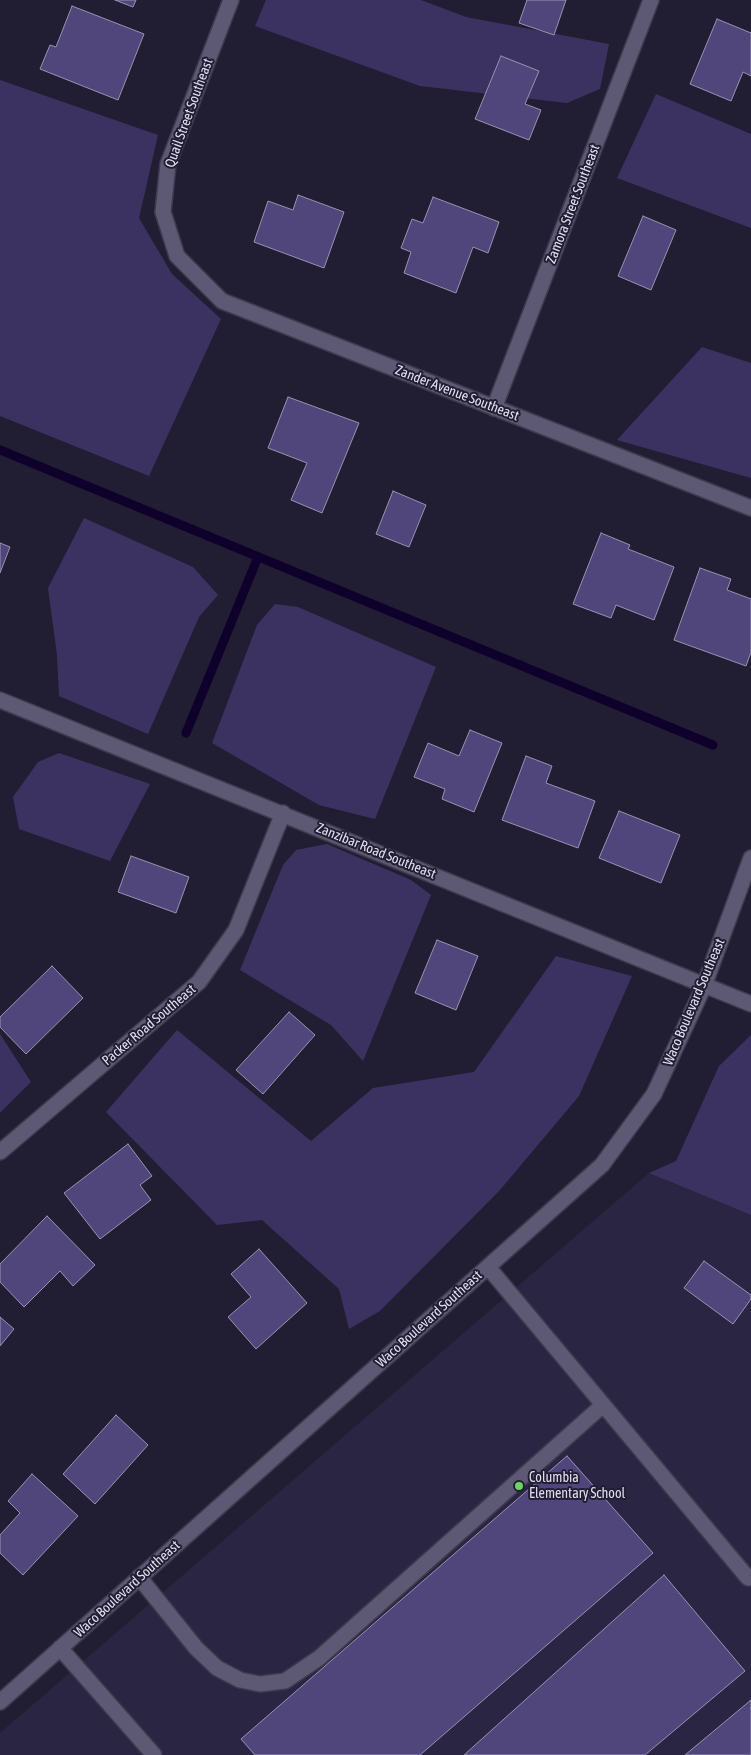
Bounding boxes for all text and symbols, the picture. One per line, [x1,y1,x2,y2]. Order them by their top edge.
street label: Quail Street Southeast [161,56,217,170]
street label: Zamora Street Southeast [543,142,603,266]
street label: Zander Avenue Southeast [393,362,521,424]
street label: Zanzibar Road Southeast [314,819,438,883]
street label: Waco Boulevard Southeast [660,936,728,1068]
street label: Packer Road Southeast [99,981,199,1069]
street label: Waco Boulevard Southeast [373,1267,485,1371]
place label: Columbia Elementary School [529,1470,625,1502]
marker: Columbia Elementary School [513,1480,525,1492]
street label: Waco Boulevard Southeast [71,1537,183,1641]

